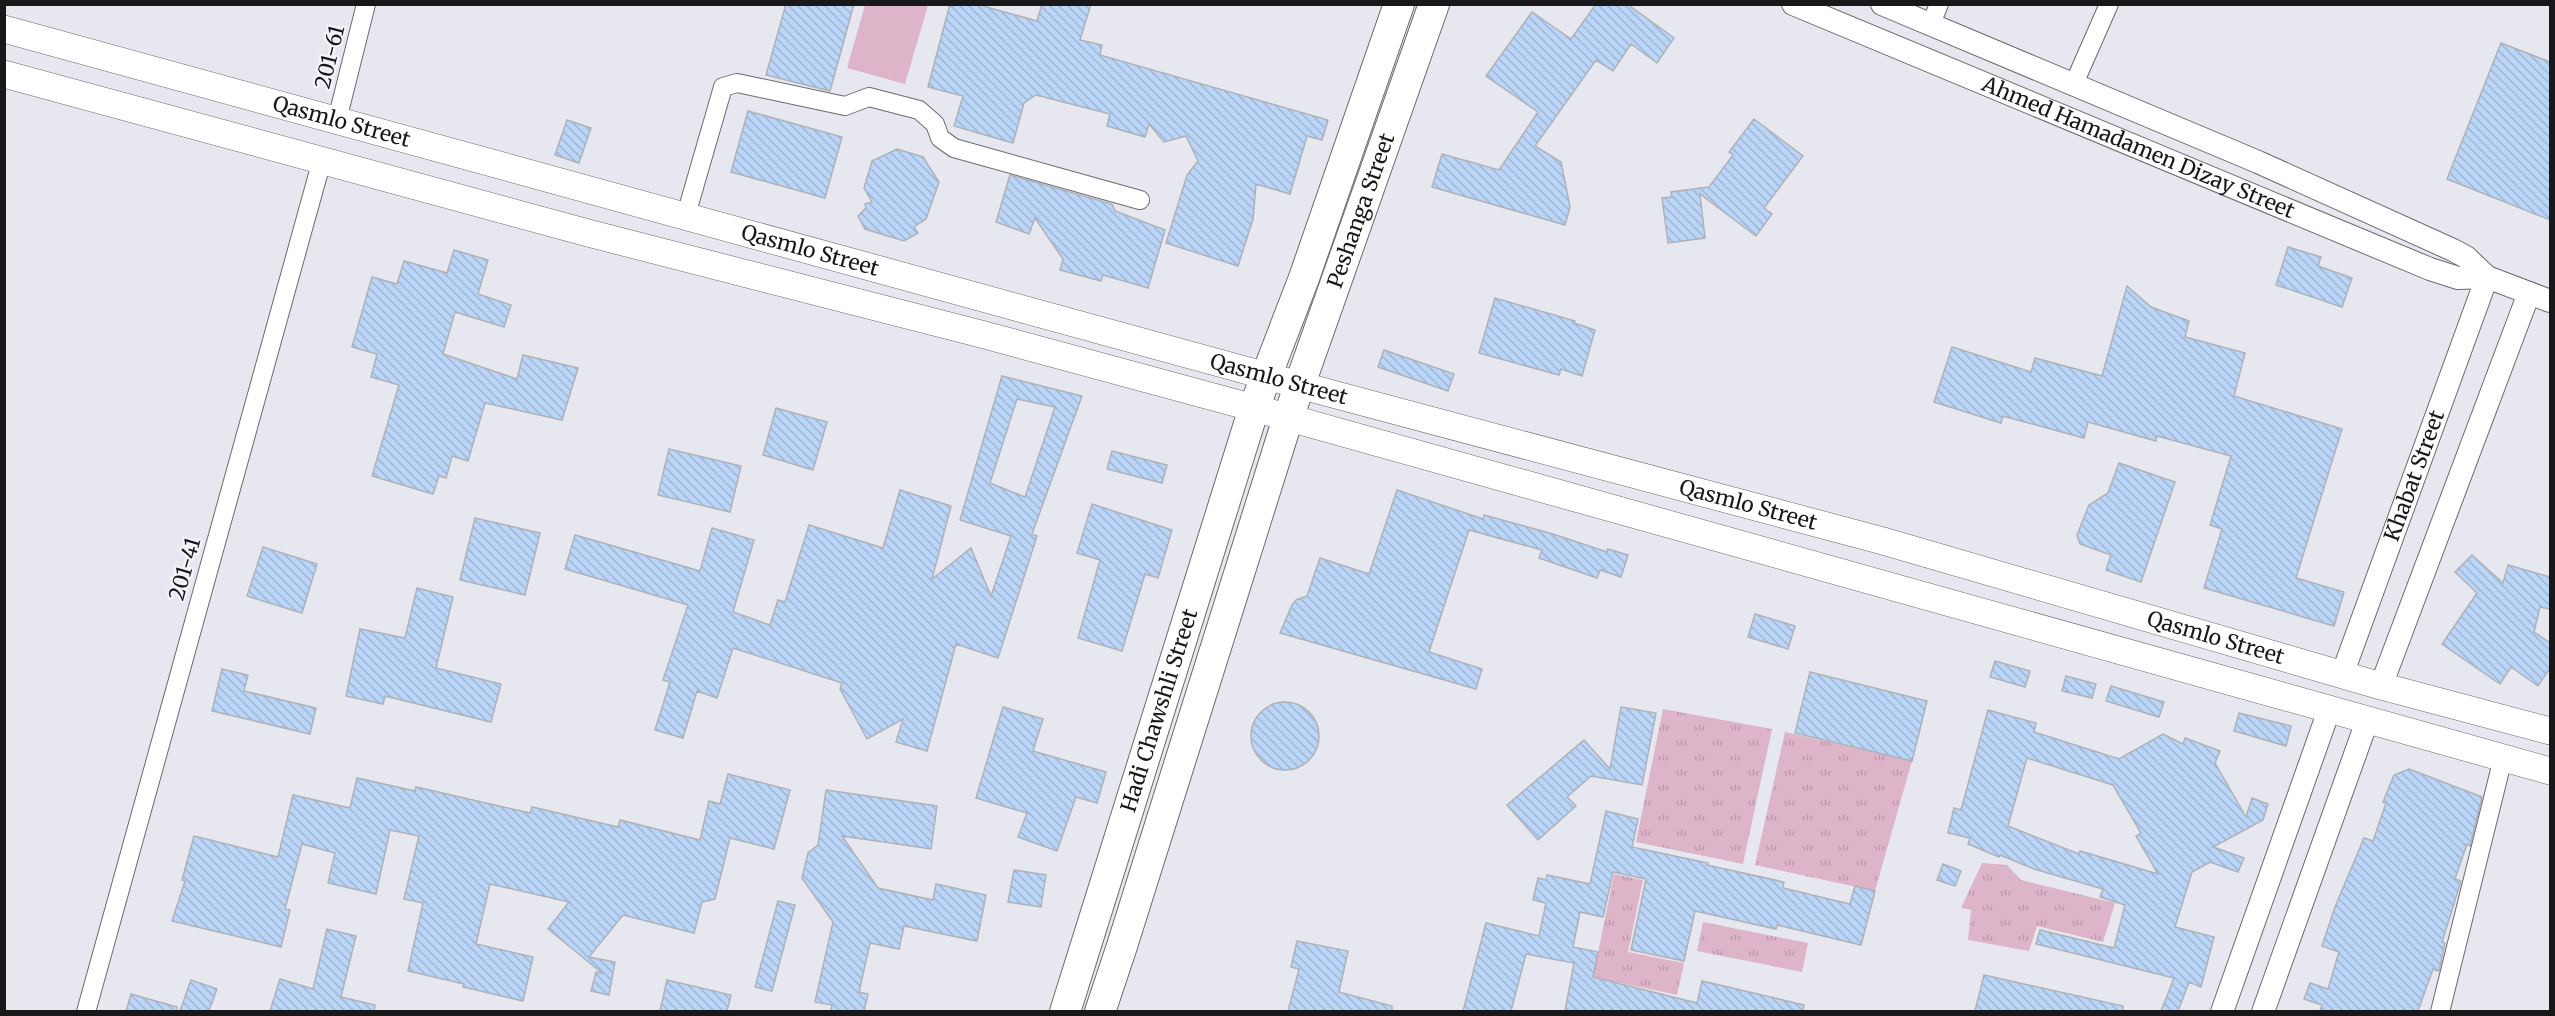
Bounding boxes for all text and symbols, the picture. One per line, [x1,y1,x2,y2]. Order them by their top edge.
street label: 201-61 [309,22,350,91]
street label: Ahmed Hamadamen Dizay Street [1977,70,2299,224]
street label: Qasmlo Street [270,90,413,153]
street label: Peshanga Street [1321,129,1400,291]
street label: Qasmlo Street [738,218,882,282]
street label: Qasmlo Street [1207,347,1351,410]
street label: Khabat Street [2378,406,2450,545]
street label: Qasmlo Street [1677,473,1820,536]
street label: 201-41 [163,534,206,603]
street label: Hadi Chawshli Street [1114,605,1203,815]
street label: Qasmlo Street [2144,605,2287,670]

